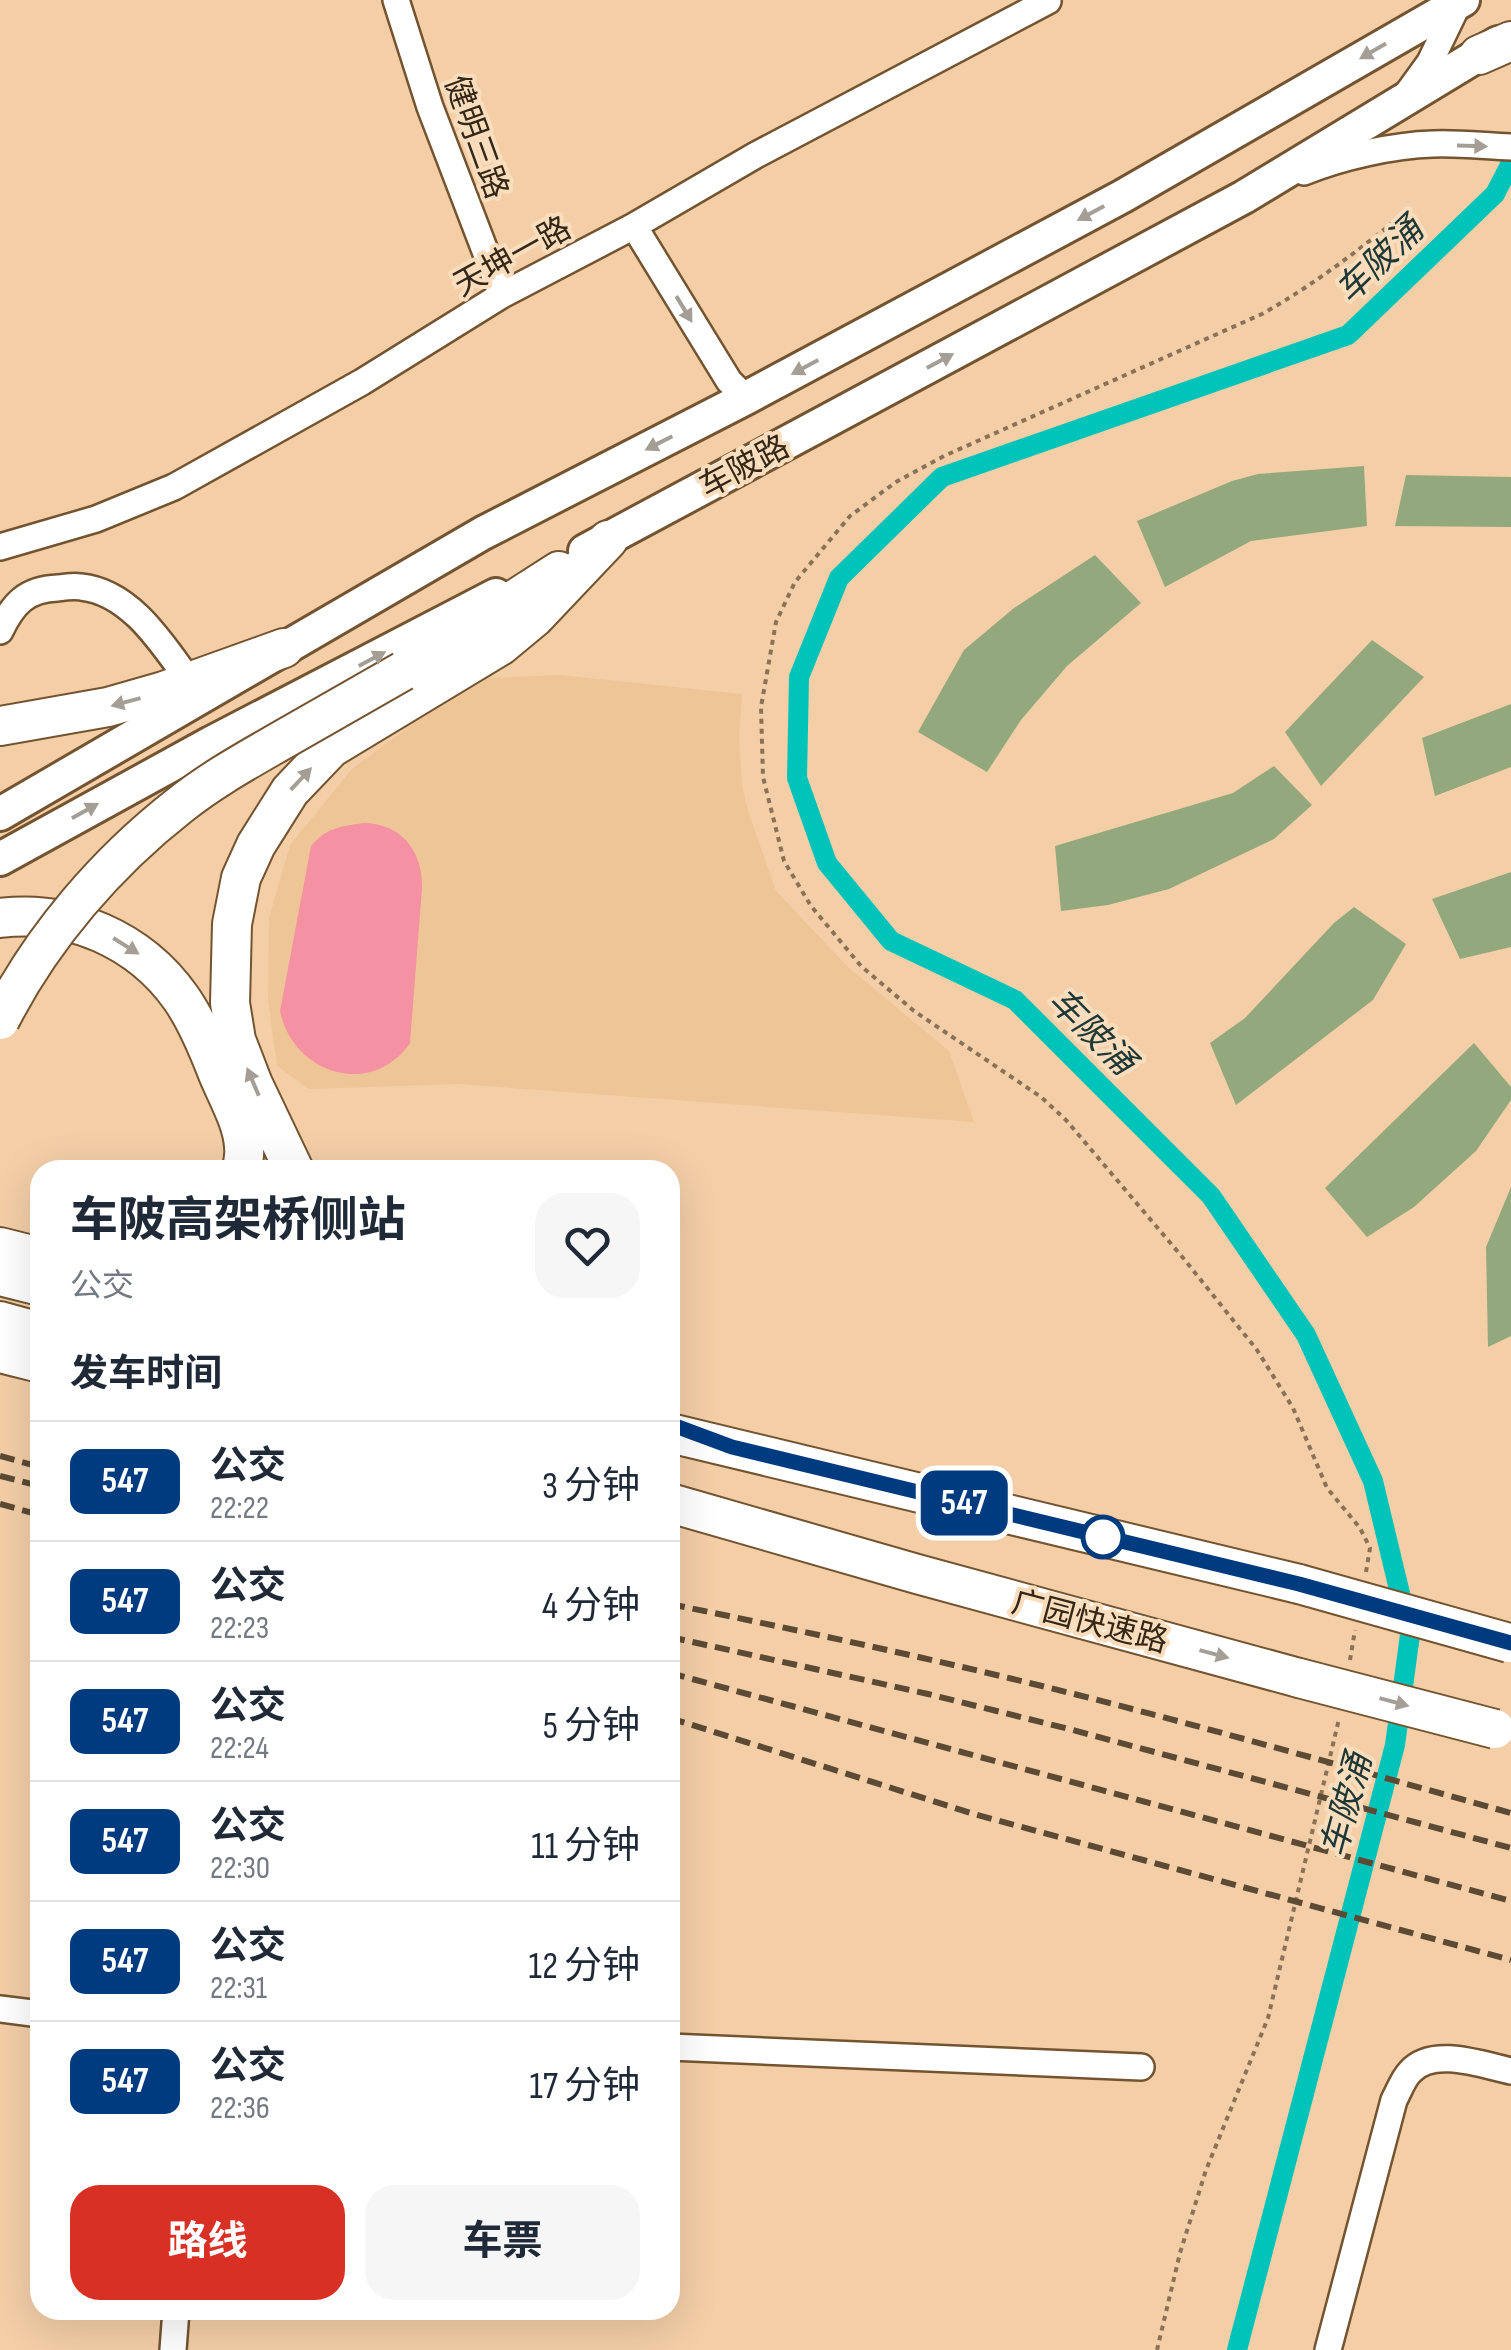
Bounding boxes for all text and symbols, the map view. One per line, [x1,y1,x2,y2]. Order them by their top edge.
one-way arrow [1359,42,1387,59]
street label: 健明三路 [435,71,516,204]
one-way arrow [1456,138,1488,154]
one-way arrow [1077,205,1106,222]
water label: 车陂涌 [1327,206,1436,313]
street label: 天坤一路 [447,209,578,305]
one-way arrow [675,295,692,323]
one-way arrow [925,353,954,370]
one-way arrow [790,358,819,375]
street label: 车陂路 [693,428,796,507]
one-way arrow [644,434,673,451]
one-way arrow [357,650,386,667]
one-way arrow [110,695,141,710]
one-way arrow [289,767,312,791]
one-way arrow [70,803,99,820]
one-way arrow [112,937,140,955]
water label: 车陂涌 [1039,980,1146,1087]
one-way arrow [245,1067,261,1097]
text: 车陂高架桥侧站 [70,1193,406,1250]
button: heart [535,1193,640,1298]
text: 公交 [70,1267,134,1306]
text: 发车时间 [70,1352,222,1397]
text: 公交 [210,1444,286,1489]
text: 547 [102,1460,148,1503]
text: 3 分钟 [542,1464,640,1509]
line badge: 547 [906,1470,1022,1536]
text: 547 [941,1482,987,1525]
text: 22:22 [210,1489,269,1528]
unlabelled marker [1082,1516,1124,1558]
text: 公交 [210,1564,286,1609]
text: 547 [102,1580,148,1623]
street label: 广园快速路 [1007,1583,1172,1662]
text: 4 分钟 [542,1584,640,1629]
text: 22:23 [210,1609,269,1648]
one-way arrow [1199,1647,1230,1663]
text: 公交 [210,1684,286,1729]
one-way arrow [1379,1695,1410,1711]
text: 547 [102,1700,148,1743]
text: 5 分钟 [543,1704,640,1749]
text: 22:24 [210,1729,269,1768]
water label: 车陂涌 [1313,1745,1383,1862]
text: 公交 [210,1804,286,1849]
text: 547 [102,1820,148,1863]
text: 11 分钟 [531,1824,640,1869]
text: 22:30 [210,1849,270,1888]
text: 公交 [210,1924,286,1969]
text: 547 [102,1940,148,1983]
text: 12 分钟 [529,1944,640,1989]
text: 22:31 [210,1969,267,2008]
text: 公交 [210,2044,286,2089]
text: 547 [102,2060,148,2103]
text: 17 分钟 [530,2064,640,2109]
text: 22:36 [210,2089,270,2128]
button: 路线 [70,2185,345,2300]
button: 车票 [365,2185,640,2300]

